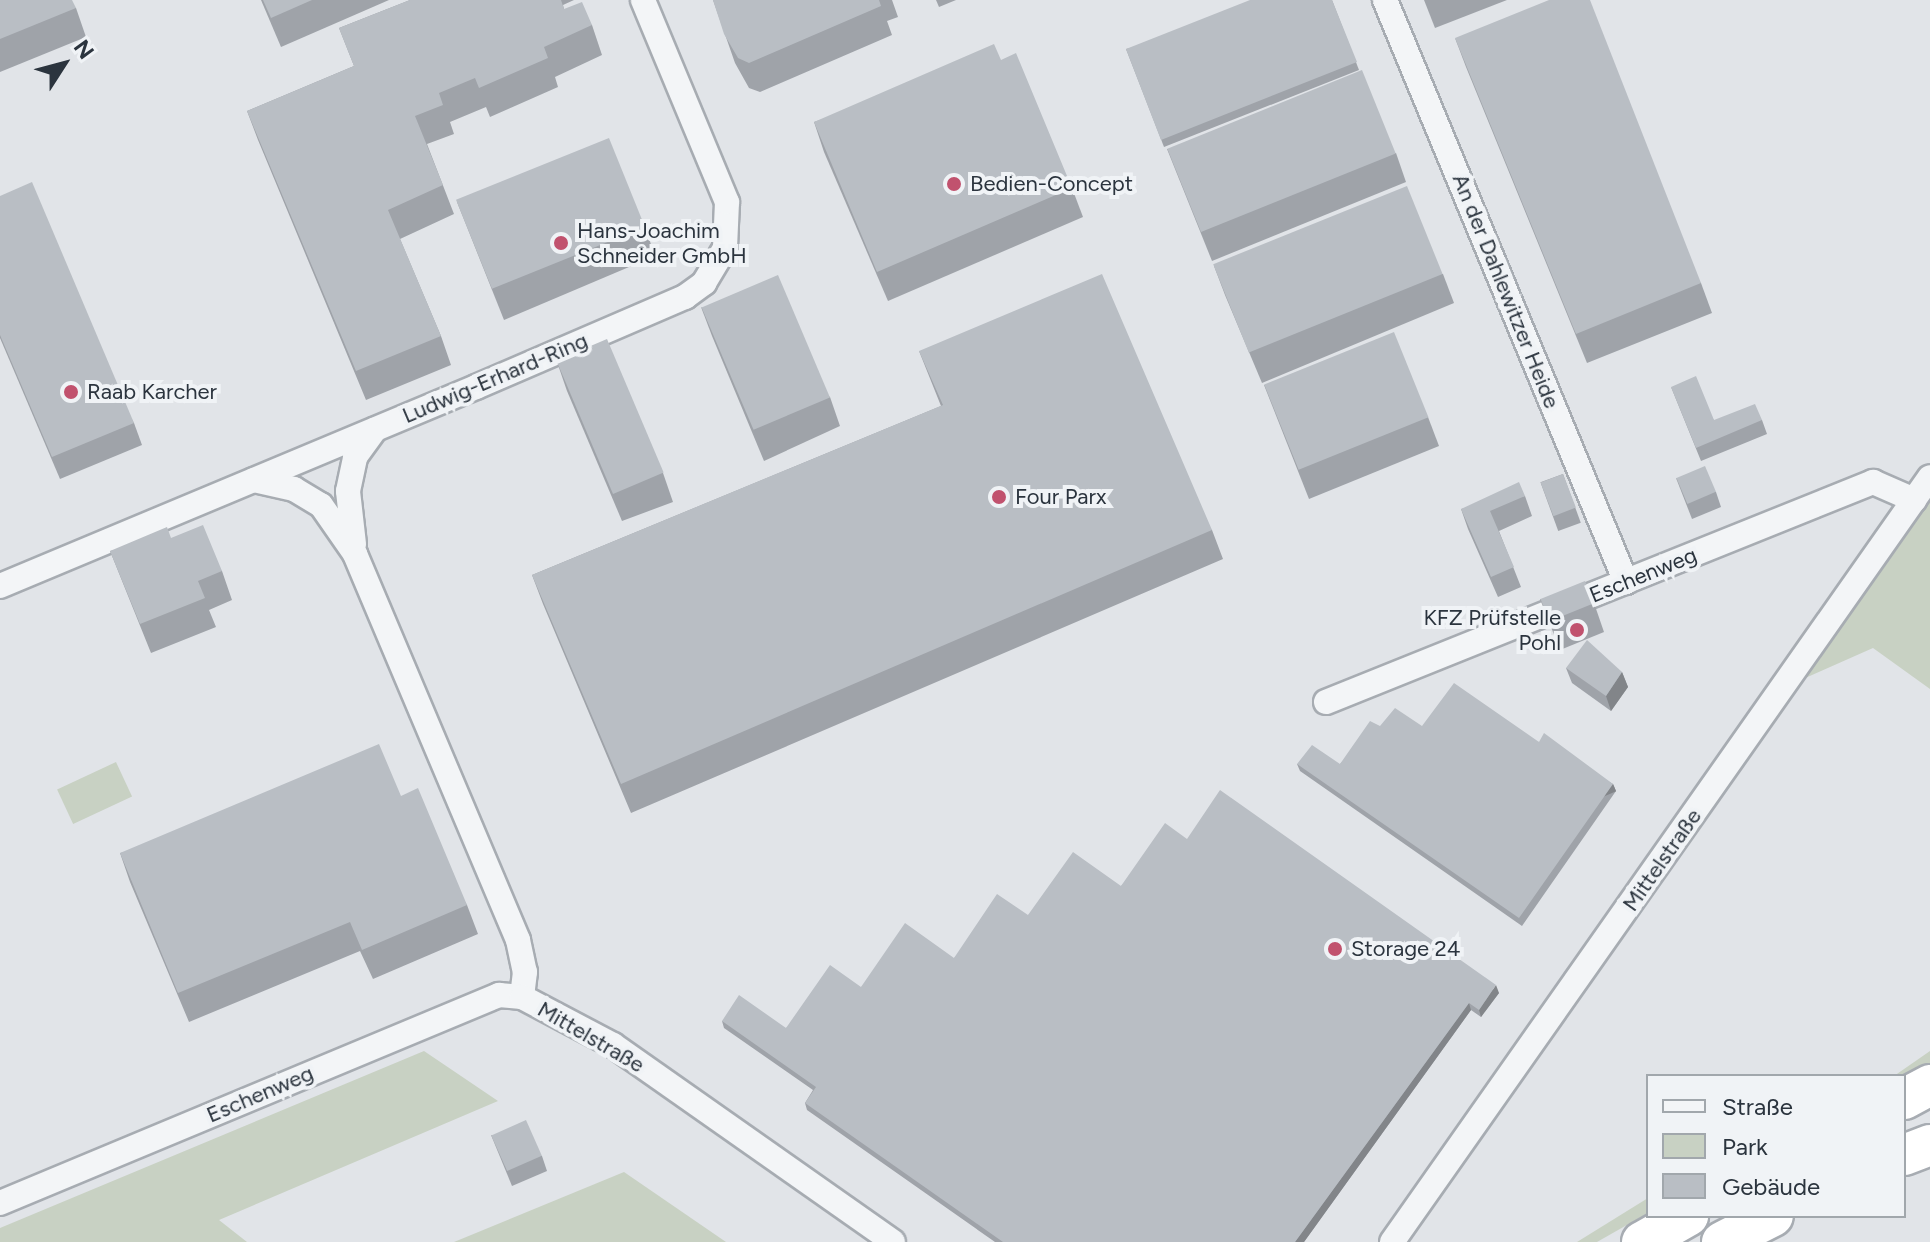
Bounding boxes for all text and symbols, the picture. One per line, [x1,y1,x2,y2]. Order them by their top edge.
north arrow [24,24,104,104]
text: N [68,35,100,64]
street label: An der Dahlewitzer Heide [1447,170,1565,412]
place label: Bedien-Concept [970,171,1133,197]
marker: Bedien-Concept [945,175,963,193]
place label: Hans-Joachim Schneider GmbH [577,217,747,268]
marker: Hans-Joachim Schneider GmbH [552,234,570,252]
street label: Ludwig-Erhard-Ring [398,327,592,429]
place label: Raab Karcher [87,379,217,405]
marker: Raab Karcher [62,383,80,401]
place label: Four Parx [1015,484,1106,510]
marker: Four Parx [990,488,1008,506]
street label: Eschenweg [1585,542,1701,608]
place label: KFZ Prüfstelle Pohl [1423,604,1561,656]
marker: KFZ Prüfstelle Pohl [1568,621,1586,639]
street label: Mittelstraße [1617,804,1707,916]
place label: Storage 24 [1351,936,1461,962]
marker: Storage 24 [1326,940,1344,958]
street label: Mittelstraße [533,996,649,1078]
street label: Eschenweg [203,1060,317,1128]
legend [1646,1074,1906,1218]
text: Straße [1722,1092,1793,1121]
text: Park [1722,1132,1768,1161]
text: Gebäude [1722,1172,1820,1201]

